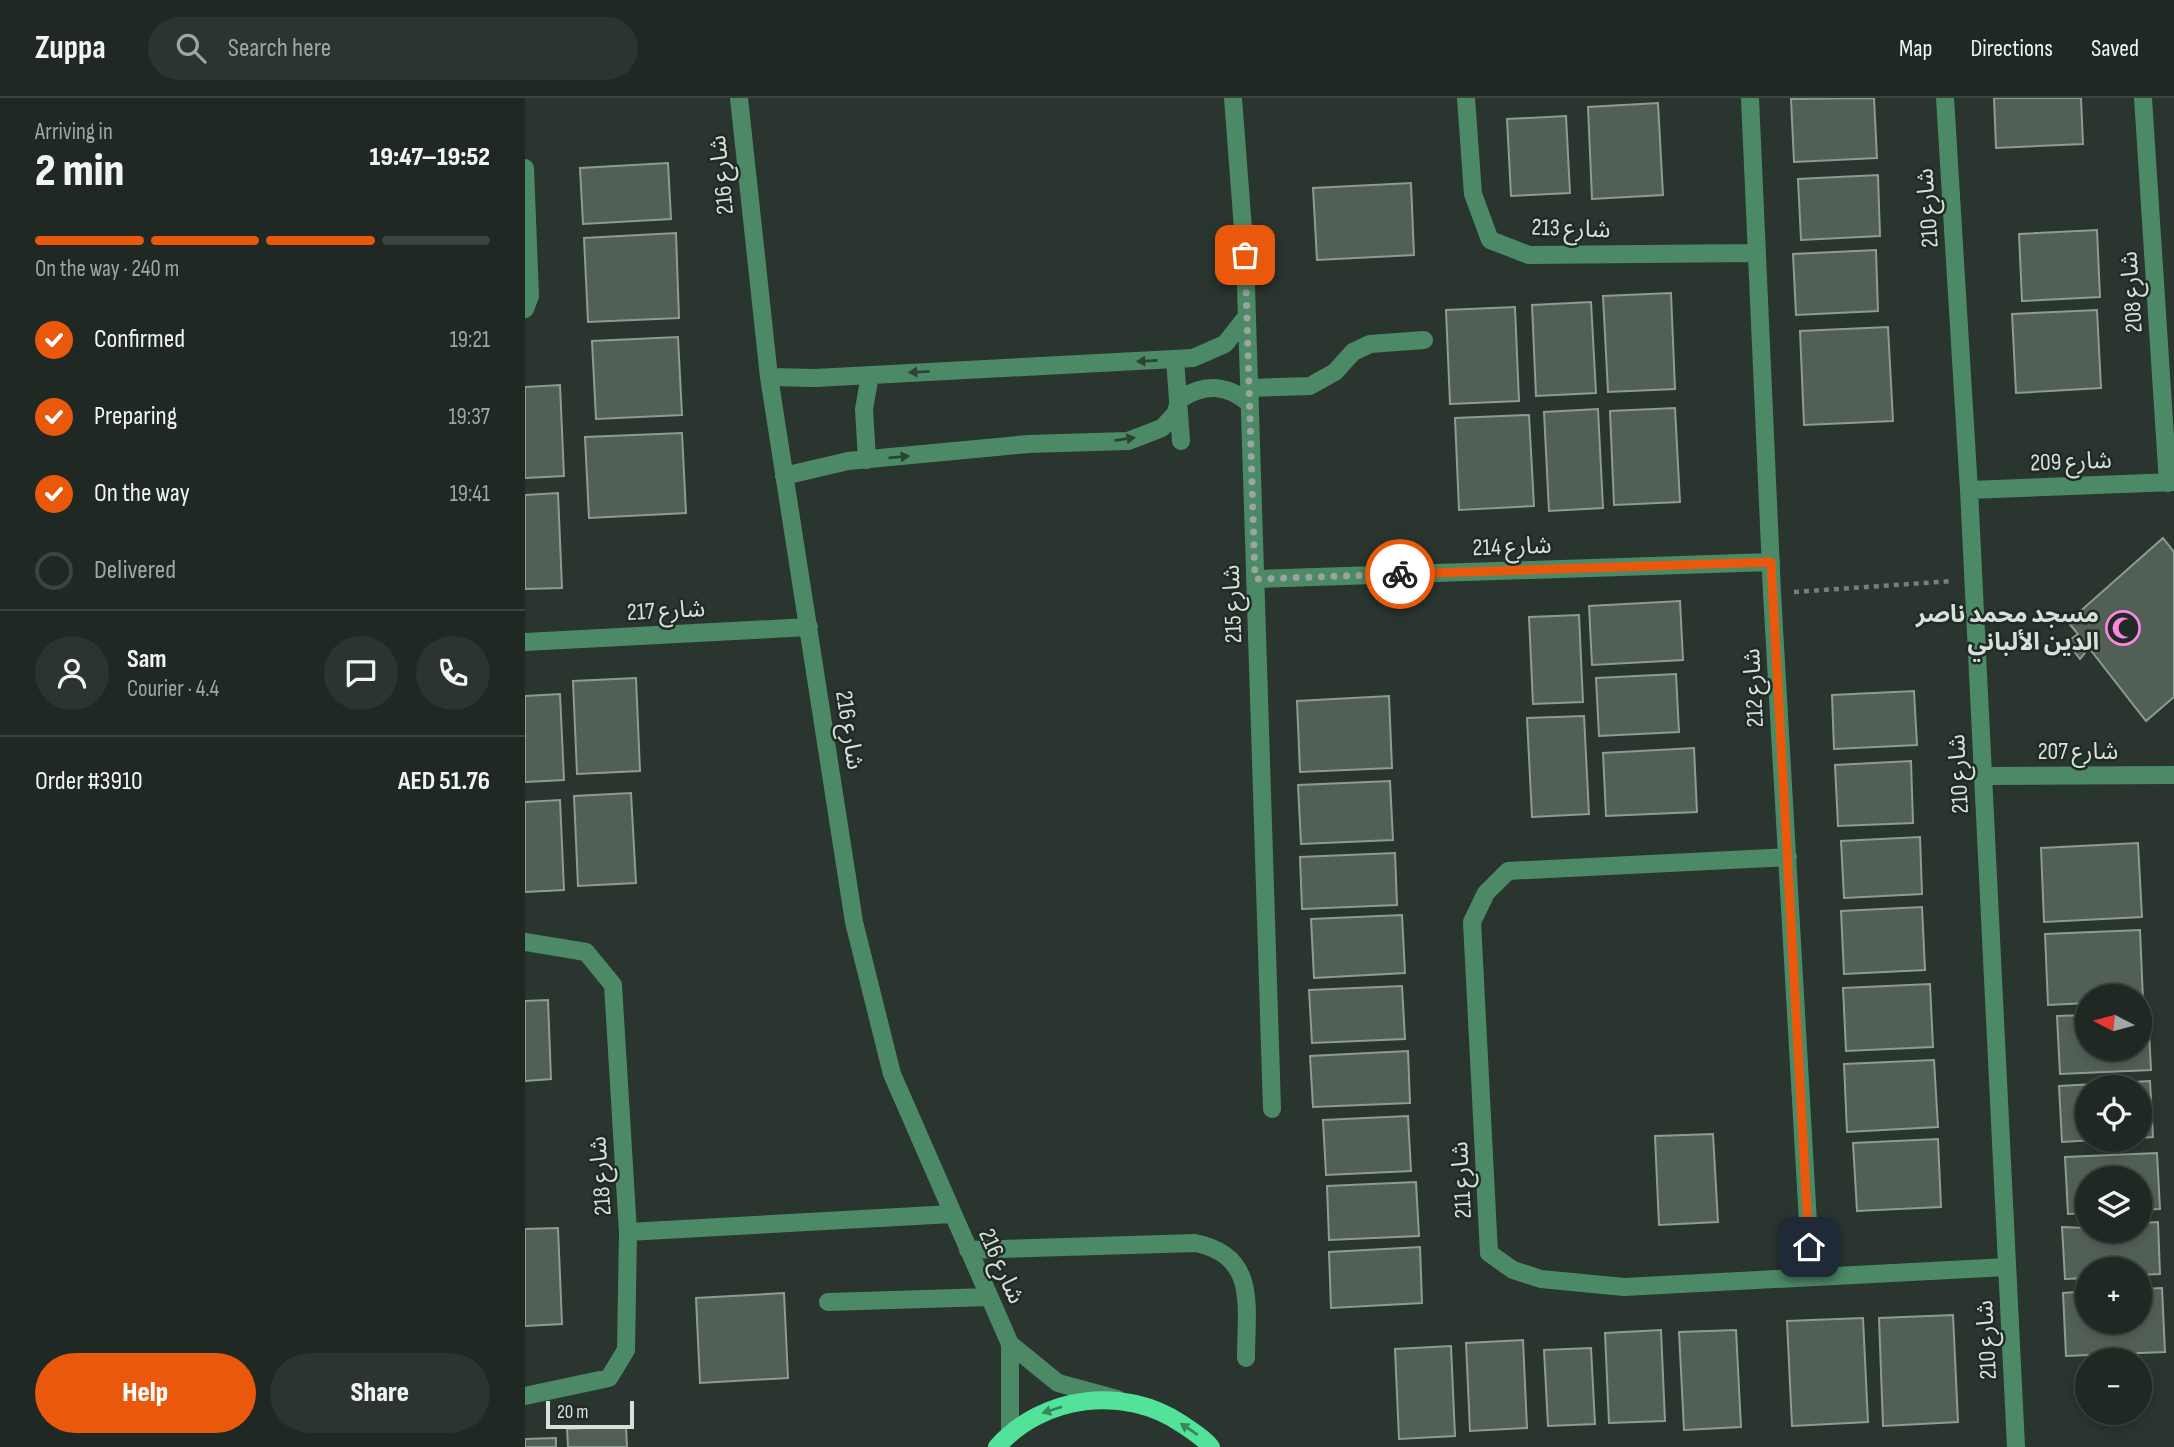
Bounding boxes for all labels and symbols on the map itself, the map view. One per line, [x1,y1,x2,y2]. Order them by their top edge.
street label: شارع 216 [703,134,742,216]
street label: شارع 210 [1910,167,1947,249]
street label: شارع 213 [1531,213,1611,246]
pin [1215,225,1275,285]
street label: شارع 208 [2114,250,2151,334]
one-way arrow [1135,355,1157,366]
one-way arrow [908,367,930,378]
one-way arrow [1114,433,1136,444]
street label: شارع 209 [2030,446,2112,479]
one-way arrow [888,451,910,462]
street label: شارع 214 [1472,531,1552,564]
courier [1365,539,1435,609]
street label: شارع 215 [1217,564,1250,644]
street label: شارع 217 [626,594,706,629]
place label: مسجد محمد ناصر الدين الألباني [1915,600,2099,662]
mosque icon: مسجد محمد ناصر الدين الألباني [2104,609,2142,647]
street label: شارع 212 [1737,648,1772,728]
street label: شارع 216 [827,689,870,772]
street label: شارع 210 [1942,733,1977,815]
street label: شارع 207 [2038,737,2118,768]
north arrow [2075,984,2153,1060]
street label: شارع 218 [583,1135,620,1217]
street label: شارع 211 [1445,1140,1480,1219]
pin [1779,1217,1839,1277]
street label: شارع 216 [970,1224,1031,1309]
street label: شارع 210 [1970,1299,2005,1381]
scale bar [546,1398,633,1430]
one-way arrow [1042,1405,1063,1415]
one-way arrow [1180,1423,1199,1436]

